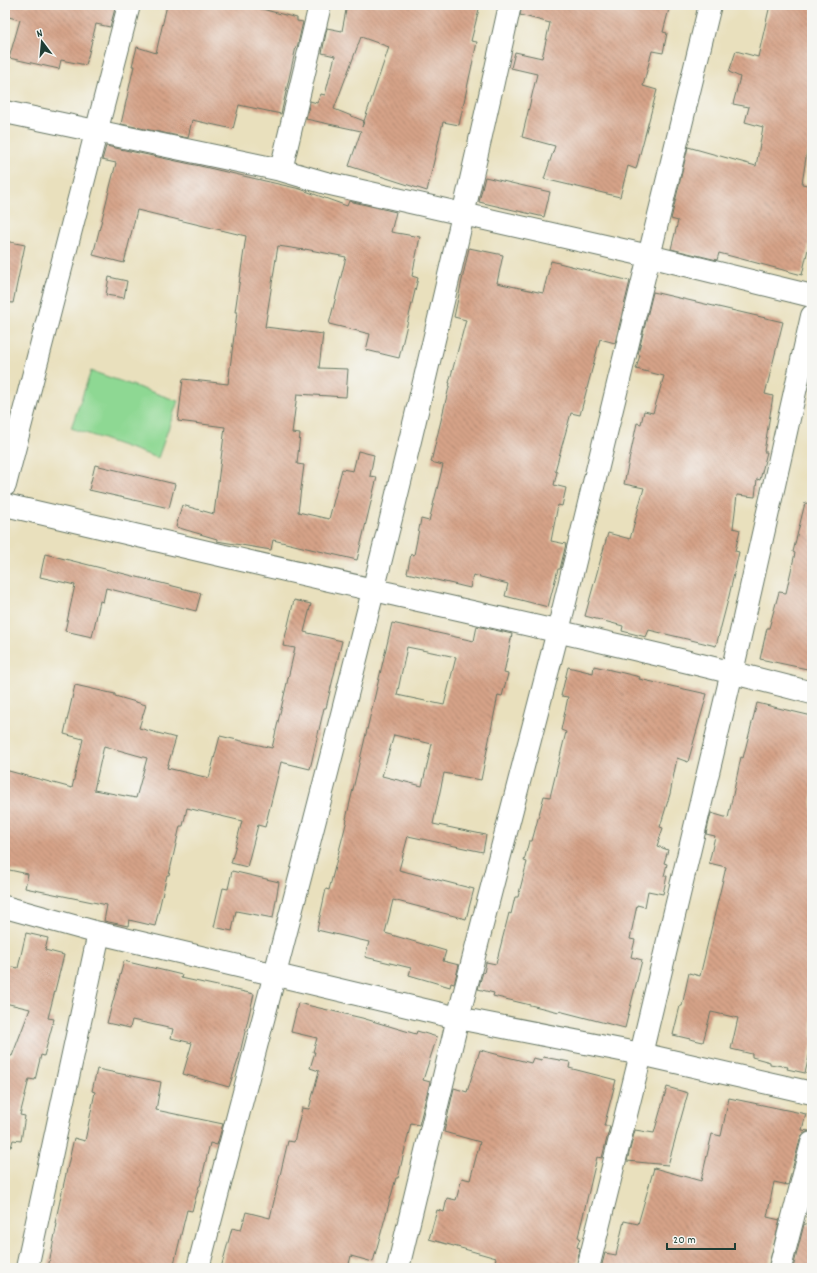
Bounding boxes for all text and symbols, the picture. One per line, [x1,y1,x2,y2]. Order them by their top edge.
north arrow [22,22,62,62]
text: N [35,26,45,43]
scale bar [667,1225,735,1251]
text: 20 m [673,1232,696,1249]

